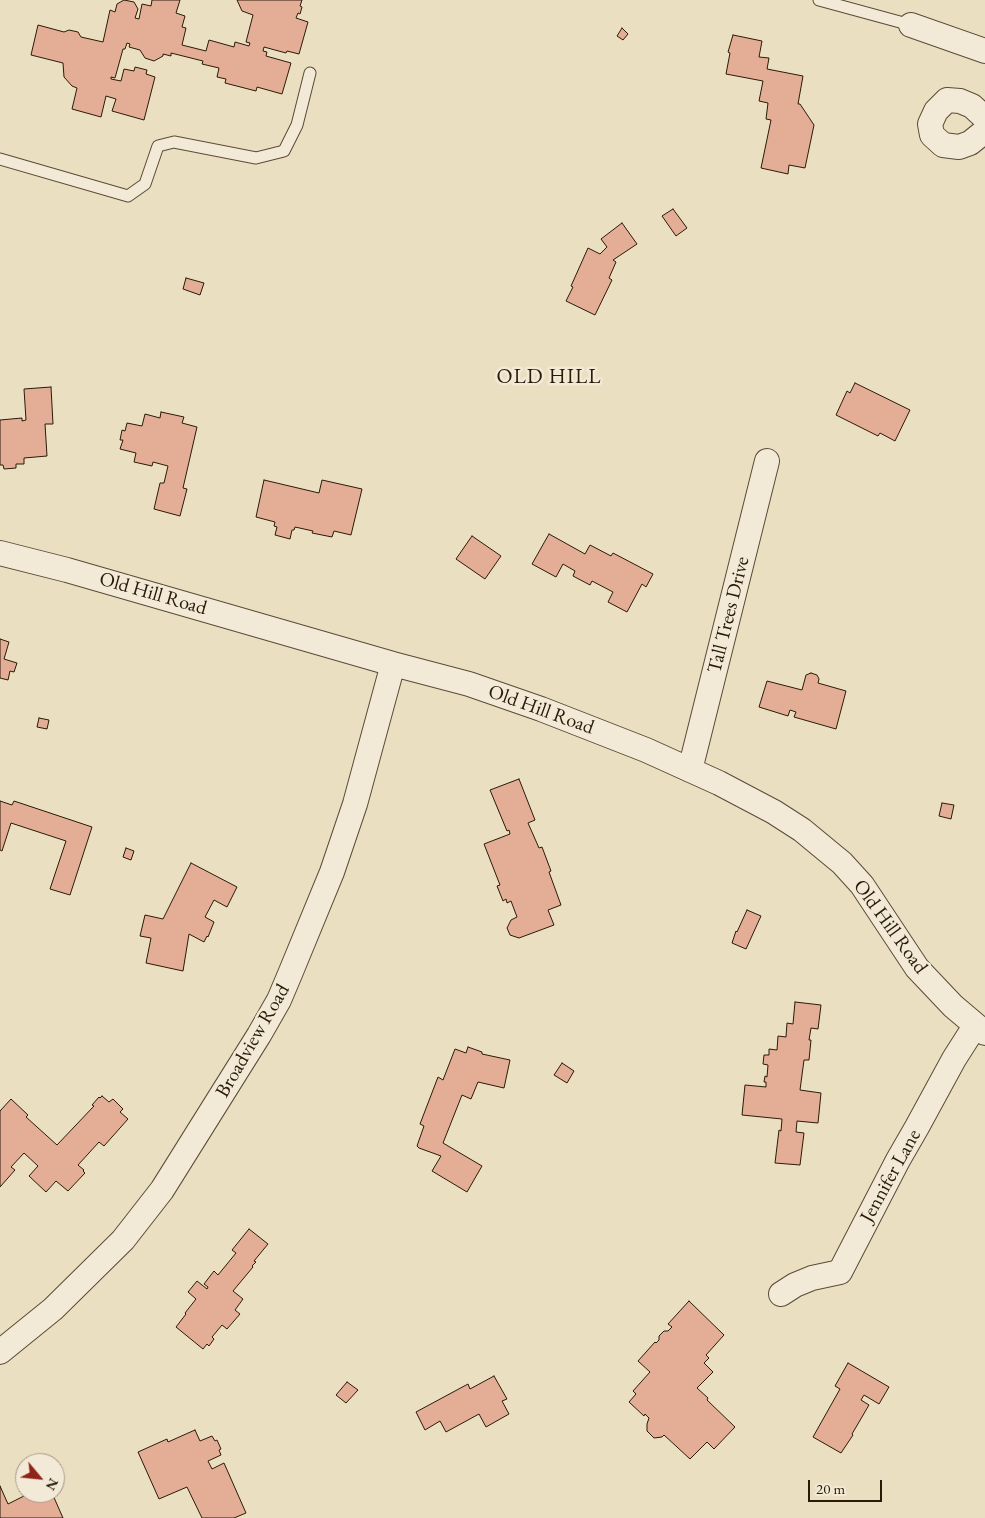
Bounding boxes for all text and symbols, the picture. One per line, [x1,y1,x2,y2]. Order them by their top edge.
district label: OLD HILL [496,364,602,390]
street label: Tall Trees Drive [703,554,755,676]
street label: Old Hill Road [96,567,210,621]
street label: Old Hill Road [485,680,597,740]
street label: Old Hill Road [848,875,932,979]
street label: Broadview Road [211,980,295,1102]
street label: Jennifer Lane [856,1125,926,1227]
north arrow [15,1453,65,1503]
scale bar [810,1470,884,1502]
text: N [42,1475,63,1494]
text: 20 m [816,1479,845,1498]

